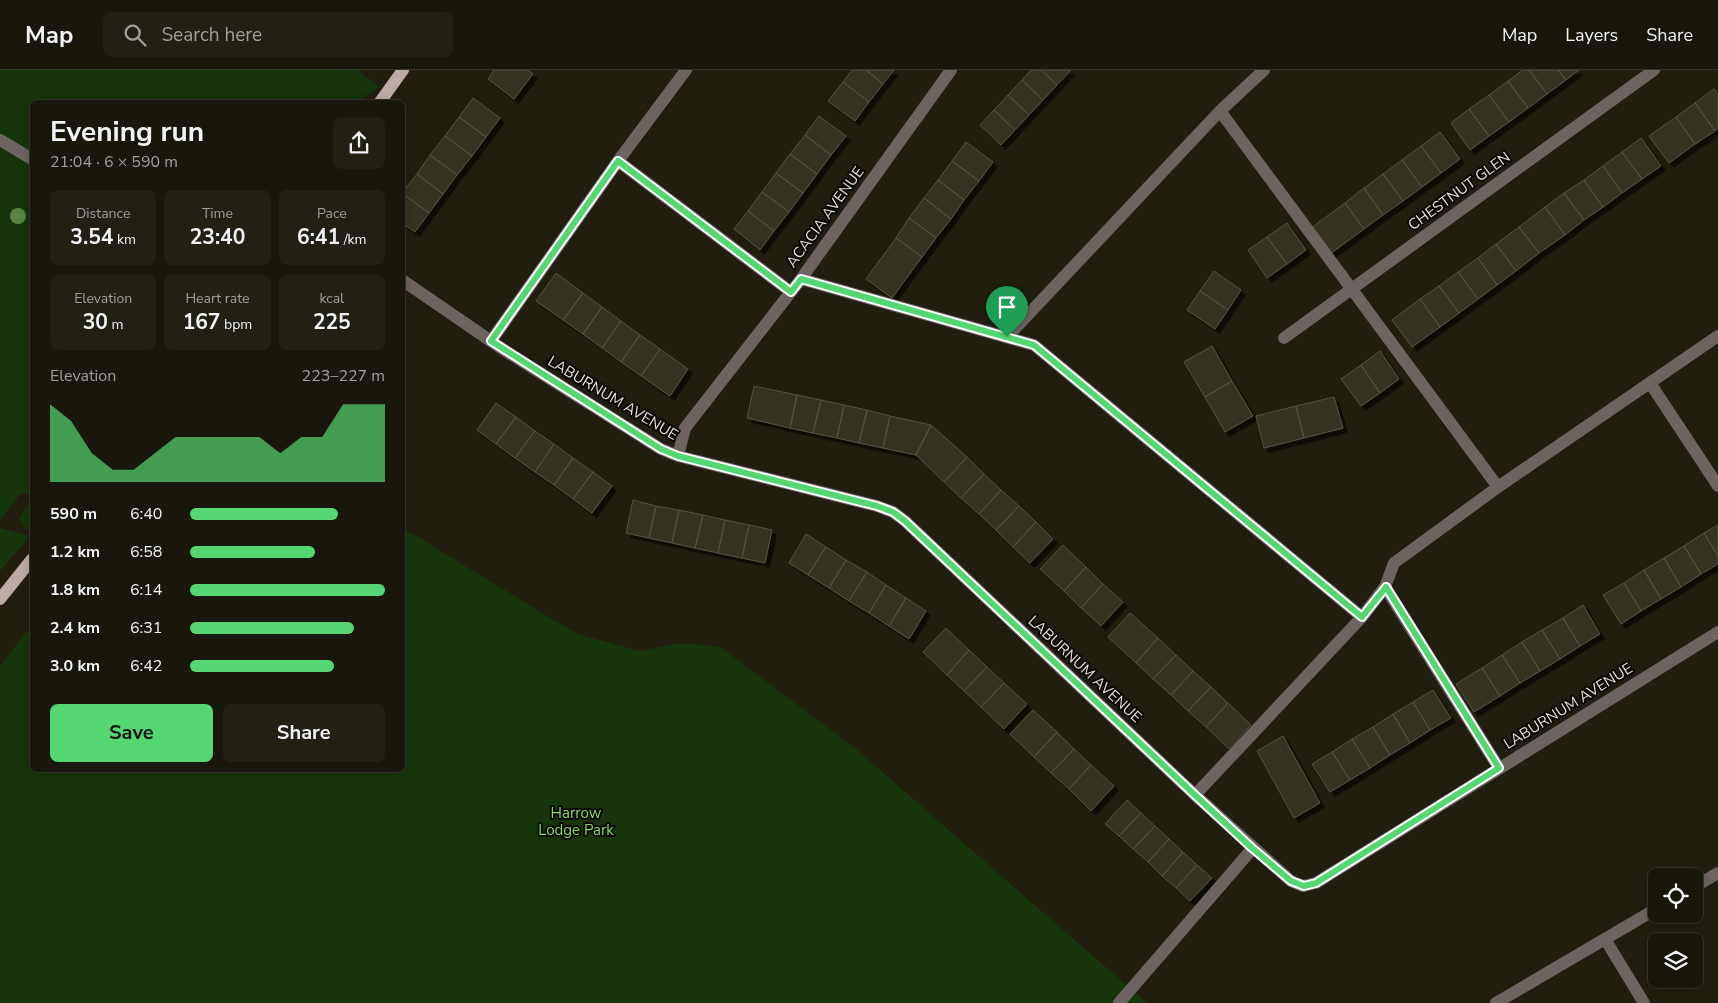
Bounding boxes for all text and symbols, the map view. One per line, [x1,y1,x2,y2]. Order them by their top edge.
search box [103,12,453,57]
text: Map [25,19,73,51]
icon: search [121,21,149,49]
text: Search here [161,22,262,48]
text: Map [1502,23,1537,47]
text: Layers [1565,23,1618,47]
text: Share [1646,23,1693,47]
text: Evening run [50,113,204,151]
button: share [333,117,385,169]
street label: CHESTNUT GLEN [1404,147,1514,235]
text: 21:04 · 6 × 590 m [50,151,178,173]
street label: ACACIA AVENUE [782,163,868,271]
text: Distance [76,204,130,223]
text: Time [202,204,233,223]
text: Pace [317,204,347,223]
text: 3.54 [70,223,113,251]
text: 23:40 [190,223,245,251]
text: 6:41 [297,223,340,251]
text: km [113,230,136,249]
text: /km [340,230,367,249]
pin [986,286,1028,337]
text: Elevation [74,289,132,308]
text: Heart rate [185,289,250,308]
text: kcal [319,289,344,308]
icon: arrive [993,293,1021,321]
text: 30 [83,308,108,336]
text: 167 [183,308,220,336]
text: 225 [313,308,351,336]
text: m [108,315,124,334]
text: bpm [220,315,252,334]
street label: LABURNUM AVENUE [544,351,682,445]
text: Elevation [50,365,116,387]
text: 223–227 m [302,365,385,387]
text: 590 m [50,503,97,525]
text: 6:40 [130,503,162,525]
text: 1.2 km [50,541,100,563]
text: 6:58 [130,541,162,563]
text: 1.8 km [50,579,100,601]
text: 6:14 [130,579,162,601]
street label: LABURNUM AVENUE [1024,611,1146,727]
text: 2.4 km [50,617,100,639]
text: 6:31 [130,617,162,639]
text: 3.0 km [50,655,100,677]
text: 6:42 [130,655,162,677]
street label: LABURNUM AVENUE [1500,658,1636,754]
button: Save [50,704,213,762]
button: Share [223,704,385,762]
park label: Harrow Lodge Park [538,803,614,840]
map controls [1648,868,1703,988]
button: locate [1648,868,1703,923]
button: layers [1648,933,1703,988]

